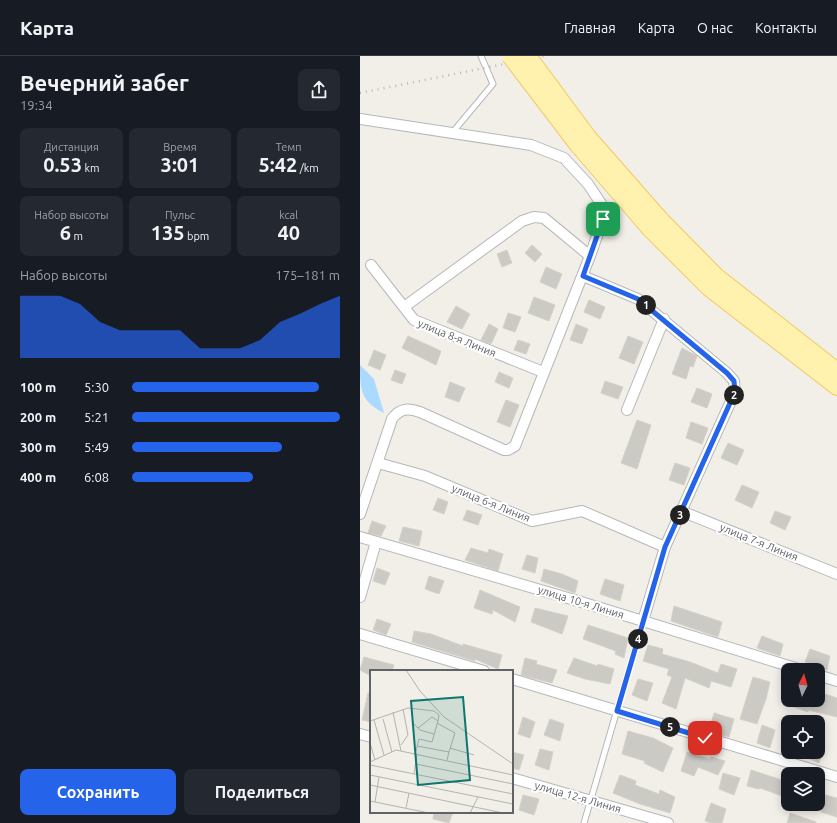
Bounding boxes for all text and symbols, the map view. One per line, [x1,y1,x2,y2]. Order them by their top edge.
text: Карта [20,17,74,39]
text: Главная [564,20,616,36]
text: Карта [638,20,675,36]
text: О нас [697,20,733,36]
text: Контакты [755,20,817,36]
button: share [298,69,340,111]
text: Вечерний забег [20,70,189,95]
text: 19:34 [20,98,53,112]
text: Дистанция [44,141,99,153]
text: Время [163,141,197,153]
text: Темп [276,141,302,153]
text: 0.53 [43,153,82,176]
text: 3:01 [161,153,199,176]
text: 5:42 [258,153,297,176]
text: km [82,162,100,174]
text: /km [297,162,319,174]
pin [586,202,620,236]
icon: arrive [592,208,614,230]
text: Набор высоты [34,209,108,221]
text: Пульс [165,209,195,221]
text: kcal [279,209,298,221]
text: 6 [60,221,71,244]
text: 135 [151,221,184,244]
text: 40 [277,221,300,244]
text: m [71,230,83,242]
text: bpm [184,230,209,242]
text: Набор высоты [20,268,107,282]
text: 175–181 m [275,268,340,282]
pin: 1 [636,295,656,315]
text: 1 [643,299,649,311]
street label: улица 8-я Линия [416,317,498,359]
text: 100 m [20,380,56,394]
text: 5:30 [84,380,109,394]
pin: 2 [724,385,744,405]
text: 2 [731,389,737,401]
text: 200 m [20,410,56,424]
text: 5:21 [84,410,109,424]
text: 300 m [20,440,56,454]
text: 5:49 [84,440,109,454]
text: 400 m [20,470,56,484]
text: 6:08 [84,470,109,484]
street label: улица 6-я Линия [450,482,532,524]
pin: 3 [670,505,690,525]
text: 3 [677,509,683,521]
street label: улица 7-я Линия [718,521,800,563]
street label: улица 10-я Линия [536,583,626,621]
pin: 4 [628,629,648,649]
text: 4 [635,633,641,645]
north arrow [781,663,825,707]
map controls [781,663,825,811]
inset map [370,670,513,813]
button: locate [781,715,825,759]
pin: 5 [660,717,680,737]
text: 5 [667,721,673,733]
pin [688,721,722,755]
icon: check [694,727,716,749]
button: layers [781,767,825,811]
button: Сохранить [20,769,176,815]
button: Поделиться [184,769,340,815]
street label: улица 12-я Линия [533,779,623,815]

